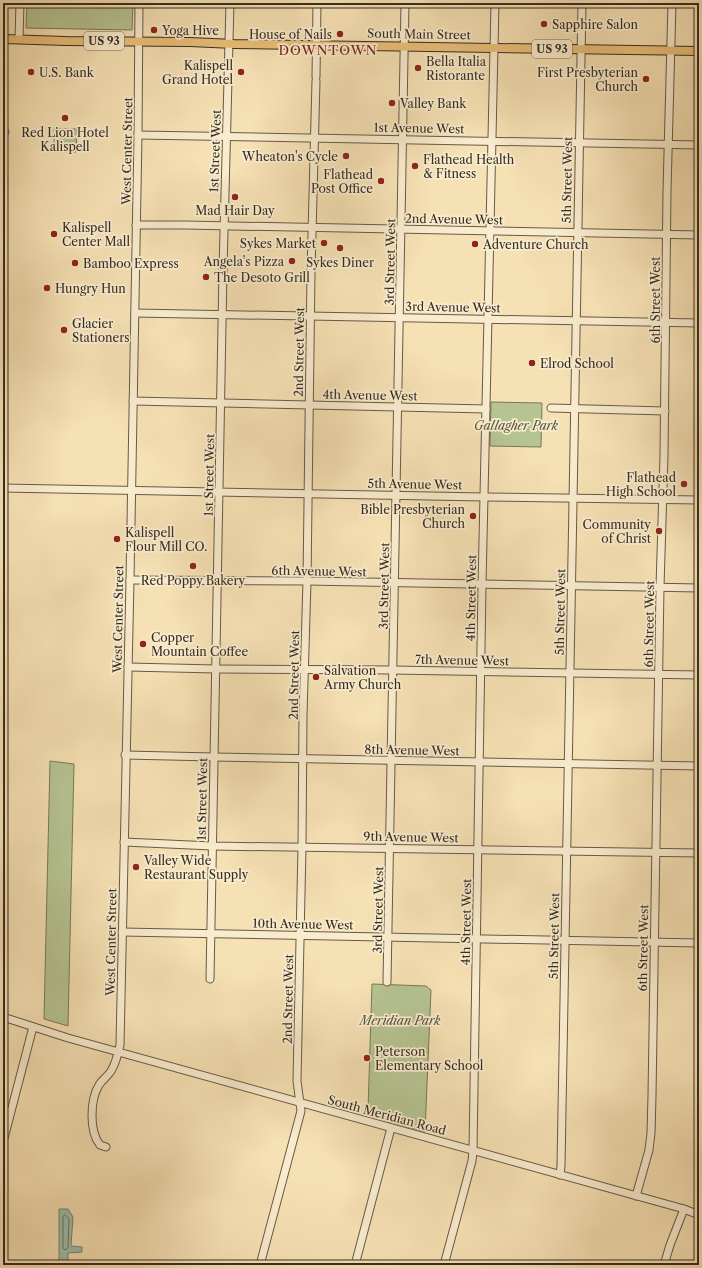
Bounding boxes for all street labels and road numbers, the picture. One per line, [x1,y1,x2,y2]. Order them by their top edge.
street label: South Main Street [367,26,472,42]
road number: US 93 [84,32,124,50]
road number: US 93 [532,40,572,58]
street label: West Center Street [119,96,135,206]
street label: 1st Street West [206,109,224,193]
street label: 1st Avenue West [373,120,465,136]
street label: 5th Street West [559,136,575,223]
street label: 2nd Avenue West [405,211,504,227]
street label: 3rd Street West [382,218,398,306]
street label: 6th Street West [648,256,663,343]
street label: 3rd Avenue West [405,299,501,315]
street label: 2nd Street West [291,306,307,397]
street label: 4th Avenue West [322,387,418,403]
street label: 1st Street West [201,433,217,516]
street label: 5th Avenue West [368,476,463,492]
street label: 3rd Street West [376,542,392,630]
street label: 4th Street West [463,554,479,642]
street label: 6th Avenue West [271,563,367,579]
street label: West Center Street [110,564,126,674]
street label: 5th Street West [552,568,568,655]
street label: 6th Street West [641,580,657,668]
street label: 2nd Street West [286,629,302,720]
street label: 7th Avenue West [415,652,510,668]
street label: 8th Avenue West [364,742,460,758]
street label: 1st Street West [194,757,210,840]
street label: 9th Avenue West [363,829,459,845]
street label: 3rd Street West [370,866,386,954]
street label: 4th Street West [458,878,474,966]
street label: West Center Street [103,887,119,997]
street label: 5th Street West [546,892,562,979]
street label: 6th Street West [635,904,651,992]
street label: 10th Avenue West [253,916,354,932]
street label: 2nd Street West [280,953,296,1044]
street label: South Meridian Road [326,1092,448,1138]

